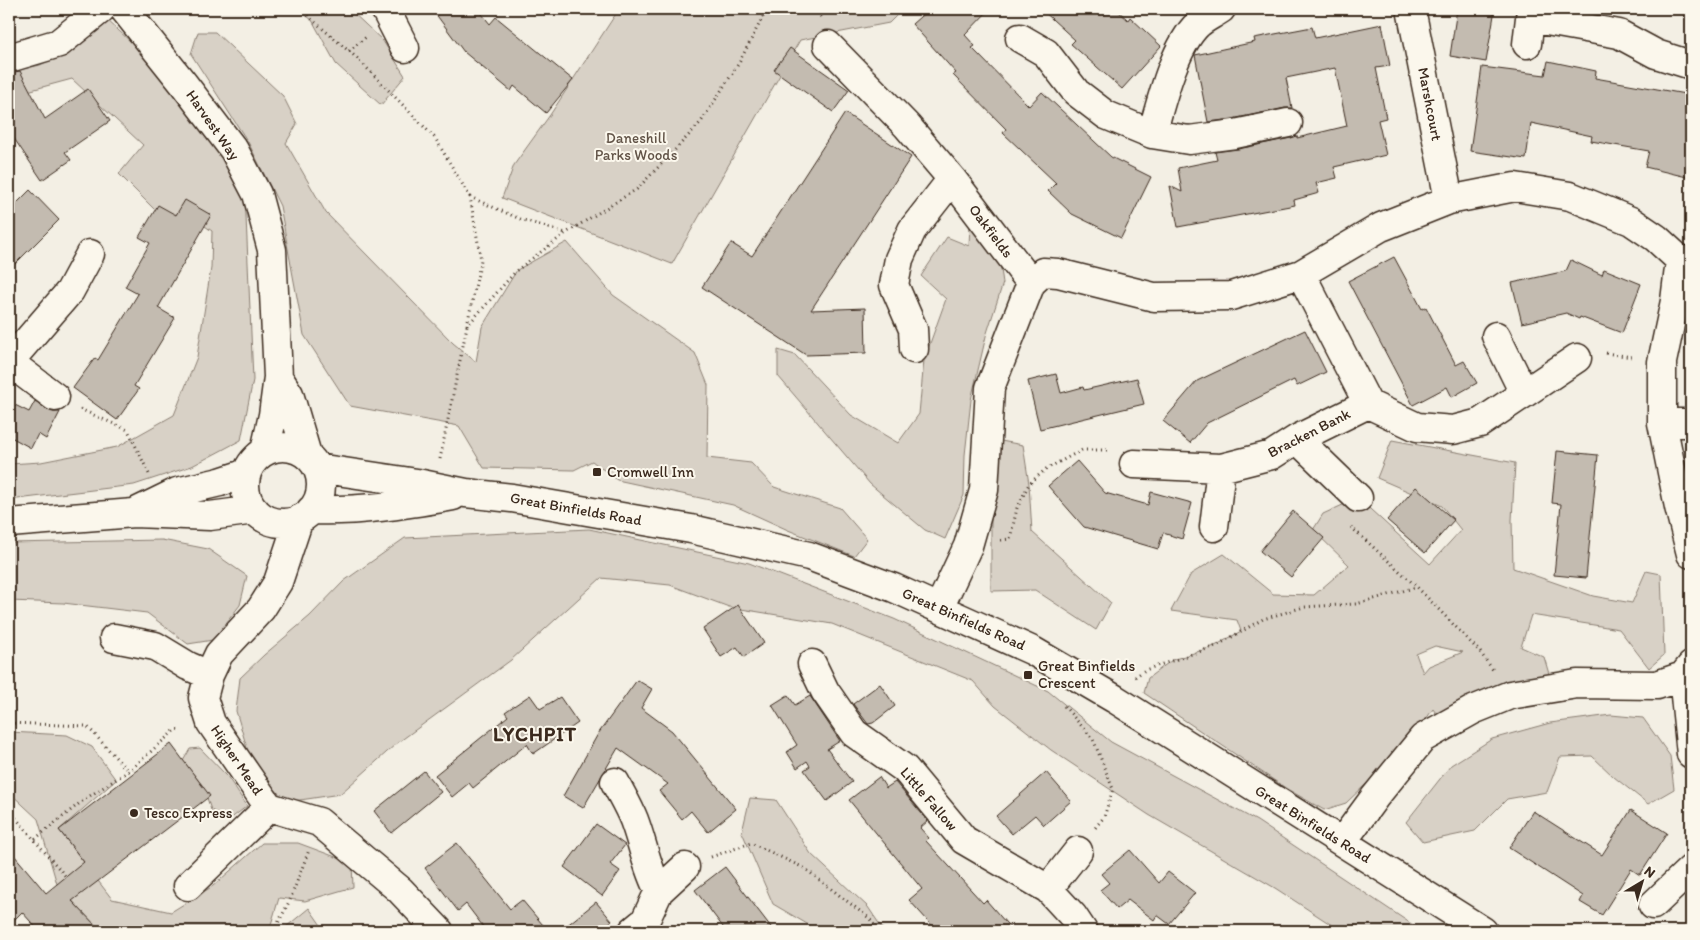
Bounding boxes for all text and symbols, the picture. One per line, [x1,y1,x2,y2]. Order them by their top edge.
street label: Marshcourt [1414,66,1446,143]
street label: Harvest Way [182,86,244,164]
park label: Daneshill Parks Woods [595,129,678,164]
street label: Oakfields [965,201,1017,261]
street label: Bracken Bank [1265,404,1354,462]
place label: Cromwell Inn [607,463,695,481]
marker: Cromwell Inn [591,466,603,478]
street label: Great Binfields Road [509,489,644,530]
street label: Great Binfields Road [899,584,1029,655]
place label: Great Binfields Crescent [1038,657,1136,692]
marker: Great Binfields Crescent [1022,669,1034,681]
street label: Higher Mead [207,721,268,799]
district label: LYCHPIT [493,722,577,746]
street label: Little Fallow [896,763,962,835]
street label: Great Binfields Road [1252,781,1375,867]
place label: Tesco Express [144,804,233,822]
marker: Tesco Express [128,807,140,819]
north arrow [1618,858,1668,908]
text: N [1641,863,1659,882]

